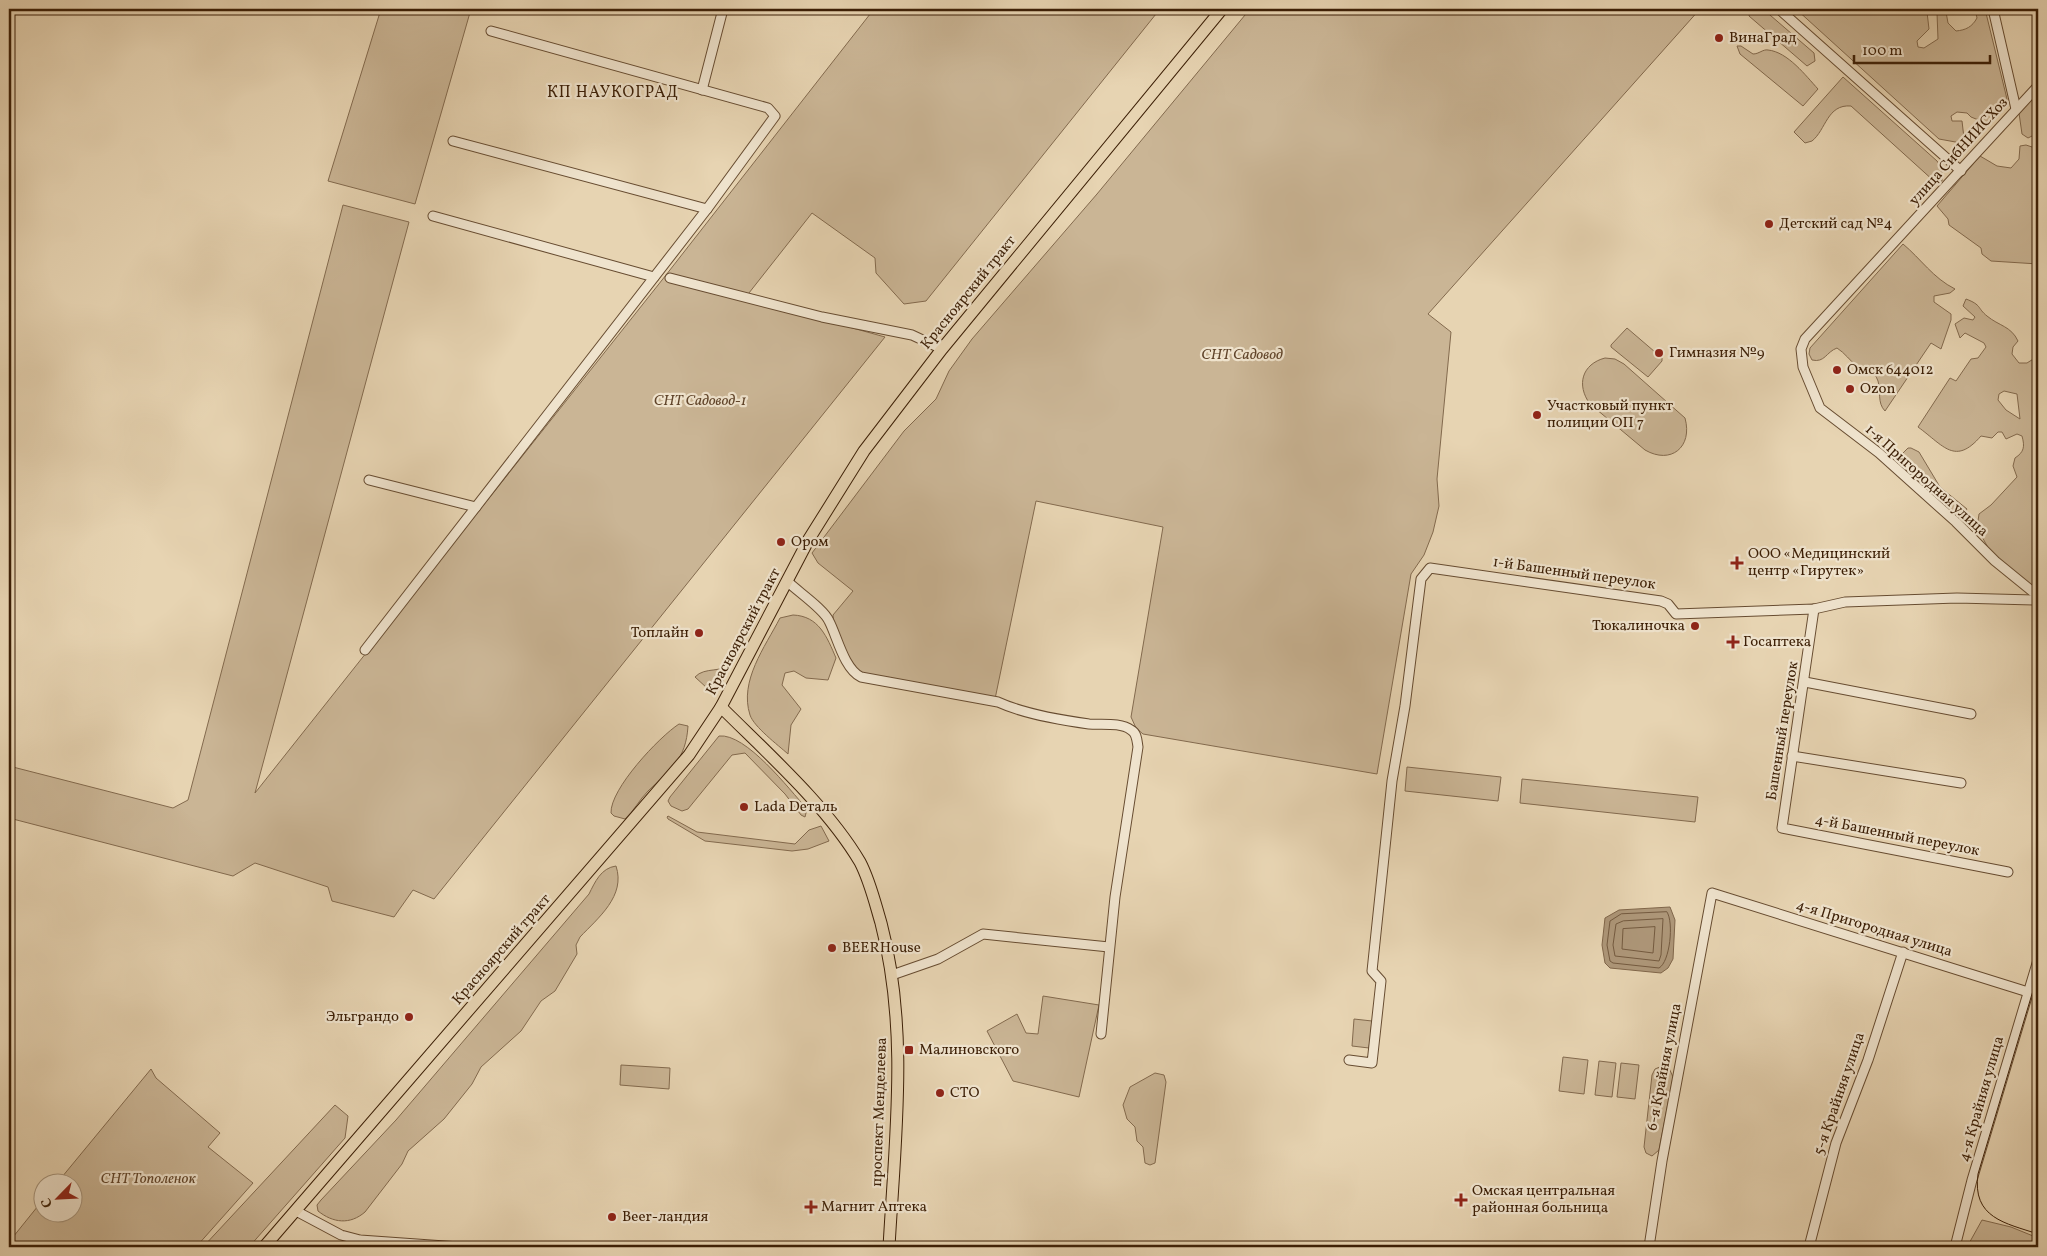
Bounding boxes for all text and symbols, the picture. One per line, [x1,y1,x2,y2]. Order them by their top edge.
place label: ВинаГрад [1729,28,1797,49]
marker: ВинаГрад [1713,32,1725,44]
scale bar [1854,32,1991,64]
text: 100 m [1862,41,1902,62]
district label: КП НАУКОГРАД [547,82,679,104]
street label: улица СибНИИСХоз [1905,93,2013,211]
place label: Детский сад №4 [1779,214,1893,235]
marker: Детский сад №4 [1763,218,1775,230]
street label: Красноярский тракт [916,231,1022,354]
place label: Гимназия №9 [1669,343,1765,364]
park label: СНТ Садовод [1201,345,1283,366]
marker: Гимназия №9 [1653,347,1665,359]
place label: Омск 644012 [1847,360,1934,381]
marker: Омск 644012 [1831,364,1843,376]
place label: Ozon [1860,379,1895,400]
marker: Ozon [1844,383,1856,395]
park label: СНТ Садовод-1 [654,391,747,412]
place label: Участковый пункт полиции ОП 7 [1547,396,1673,434]
marker: Участковый пункт полиции ОП 7 [1531,409,1543,421]
street label: 1-я Пригородная улица [1860,420,1992,542]
place label: Ором [791,532,829,553]
marker: Ором [775,536,787,548]
place label: ООО «Медицинский центр «Гирутек» [1748,544,1890,582]
street label: 1-й Башенный переулок [1491,552,1657,596]
marker: ООО «Медицинский центр «Гирутек» [1730,556,1744,570]
street label: Красноярский тракт [702,564,787,699]
place label: Тюкалиночка [1592,616,1685,637]
marker: Тюкалиночка [1689,620,1701,632]
place label: Топлайн [631,623,689,644]
marker: Топлайн [693,627,705,639]
place label: Госаптека [1743,632,1811,653]
marker: Госаптека [1727,636,1739,648]
street label: Башенный переулок [1762,660,1804,802]
place label: Lada Dеталь [754,797,838,818]
marker: Lada Dеталь [738,801,750,813]
street label: 4-й Башенный переулок [1813,810,1981,862]
street label: Красноярский тракт [448,890,556,1010]
street label: 4-я Пригородная улица [1793,895,1955,963]
place label: BEERHouse [842,938,921,959]
marker: BEERHouse [826,942,838,954]
street label: 6-я Крайняя улица [1642,1001,1688,1133]
place label: Эльграндо [326,1007,399,1028]
marker: Эльграндо [403,1011,415,1023]
street label: 5-я Крайняя улица [1809,1030,1871,1158]
street label: 4-я Крайняя улица [1954,1034,2010,1164]
street label: проспект Менделеева [867,1037,893,1187]
place label: Малиновского [919,1040,1019,1061]
marker: Малиновского [903,1044,915,1056]
place label: СТО [950,1083,979,1104]
marker: СТО [934,1087,946,1099]
park label: СНТ Тополенок [100,1169,196,1190]
north arrow [32,1174,82,1224]
place label: Омская центральная районная больница [1472,1181,1615,1219]
marker: Омская центральная районная больница [1454,1193,1468,1207]
text: С [37,1195,58,1211]
place label: Магнит Аптека [821,1197,927,1218]
marker: Магнит Аптека [805,1201,817,1213]
place label: Beer-ландия [622,1207,709,1228]
marker: Beer-ландия [606,1211,618,1223]

